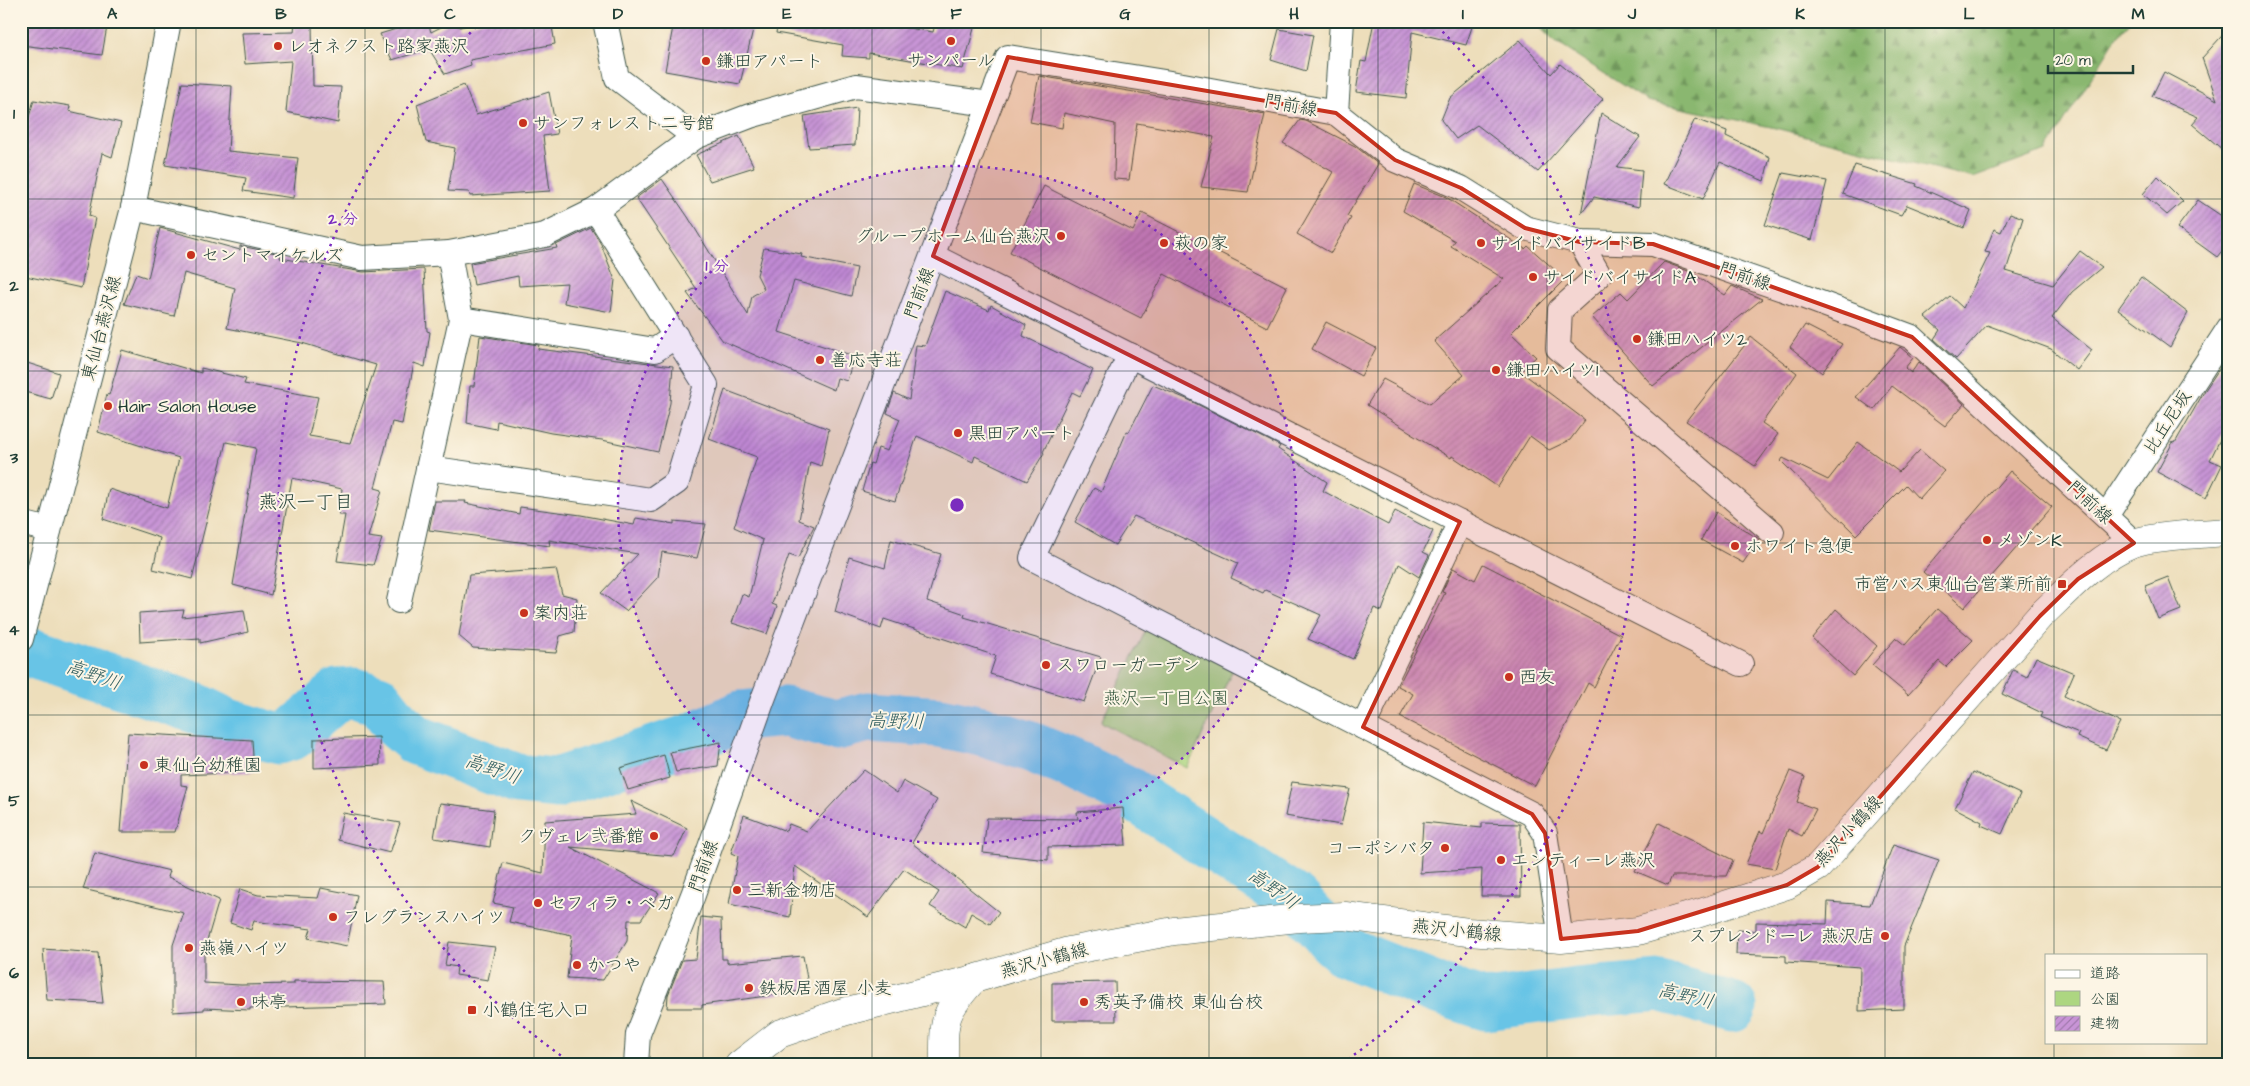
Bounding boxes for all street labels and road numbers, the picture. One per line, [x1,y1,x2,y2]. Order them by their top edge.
street label: 門前線 [1262,88,1320,123]
street label: 門前線 [1715,256,1774,297]
street label: 門前線 [898,263,941,323]
street label: 東仙台燕沢線 [75,273,128,384]
street label: 比丘尼坂 [2137,385,2198,459]
street label: 門前線 [2061,475,2118,530]
street label: 燕沢小鶴線 [1809,790,1888,873]
street label: 門前線 [682,837,724,896]
street label: 燕沢小鶴線 [1411,913,1503,948]
street label: 燕沢小鶴線 [997,937,1091,984]

